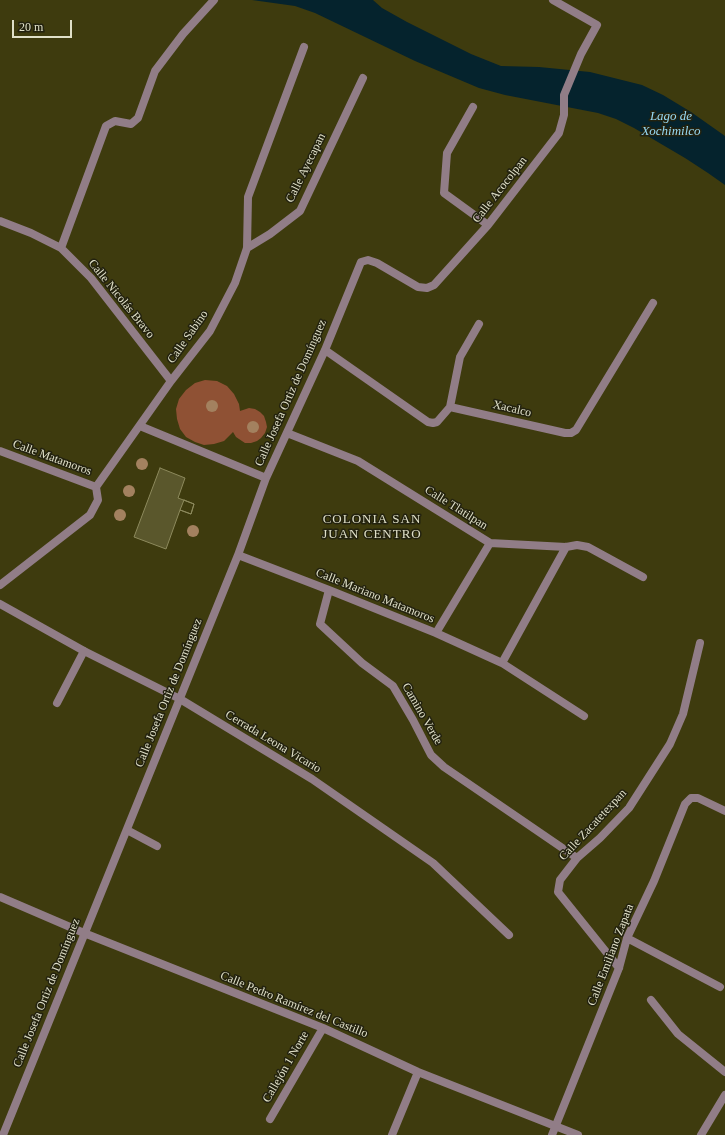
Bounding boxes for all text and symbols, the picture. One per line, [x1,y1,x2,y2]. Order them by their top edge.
scale bar [14,12,74,38]
text: 20 m [19,20,43,34]
water label: Lago de Xochimilco [641,109,701,140]
street label: Calle Ayecapan [283,131,329,205]
street label: Calle Acocolpan [470,154,530,226]
street label: Calle Nicolás Bravo [85,257,157,341]
street label: Calle Sabino [164,308,212,366]
street label: Calle Josefa Ortiz de Domínguez [252,317,330,469]
street label: Xacalco [491,398,533,420]
street label: Calle Matamoros [11,437,93,479]
street label: Calle Tlatilpan [422,483,490,533]
district label: COLONIA SAN JUAN CENTRO [322,512,422,543]
street label: Calle Mariano Matamoros [314,566,436,626]
street label: Calle Josefa Ortiz de Domínguez [132,616,206,770]
street label: Camino Verde [399,681,445,747]
street label: Cerrada Leona Vicario [222,708,324,776]
street label: Calle Zacatetexpan [556,786,630,864]
street label: Calle Emiliano Zapata [585,902,637,1008]
street label: Calle Josefa Ortiz de Domínguez [10,916,84,1070]
street label: Calle Pedro Ramírez del Castillo [218,969,370,1041]
street label: Callejón 1 Norte [260,1029,312,1105]

